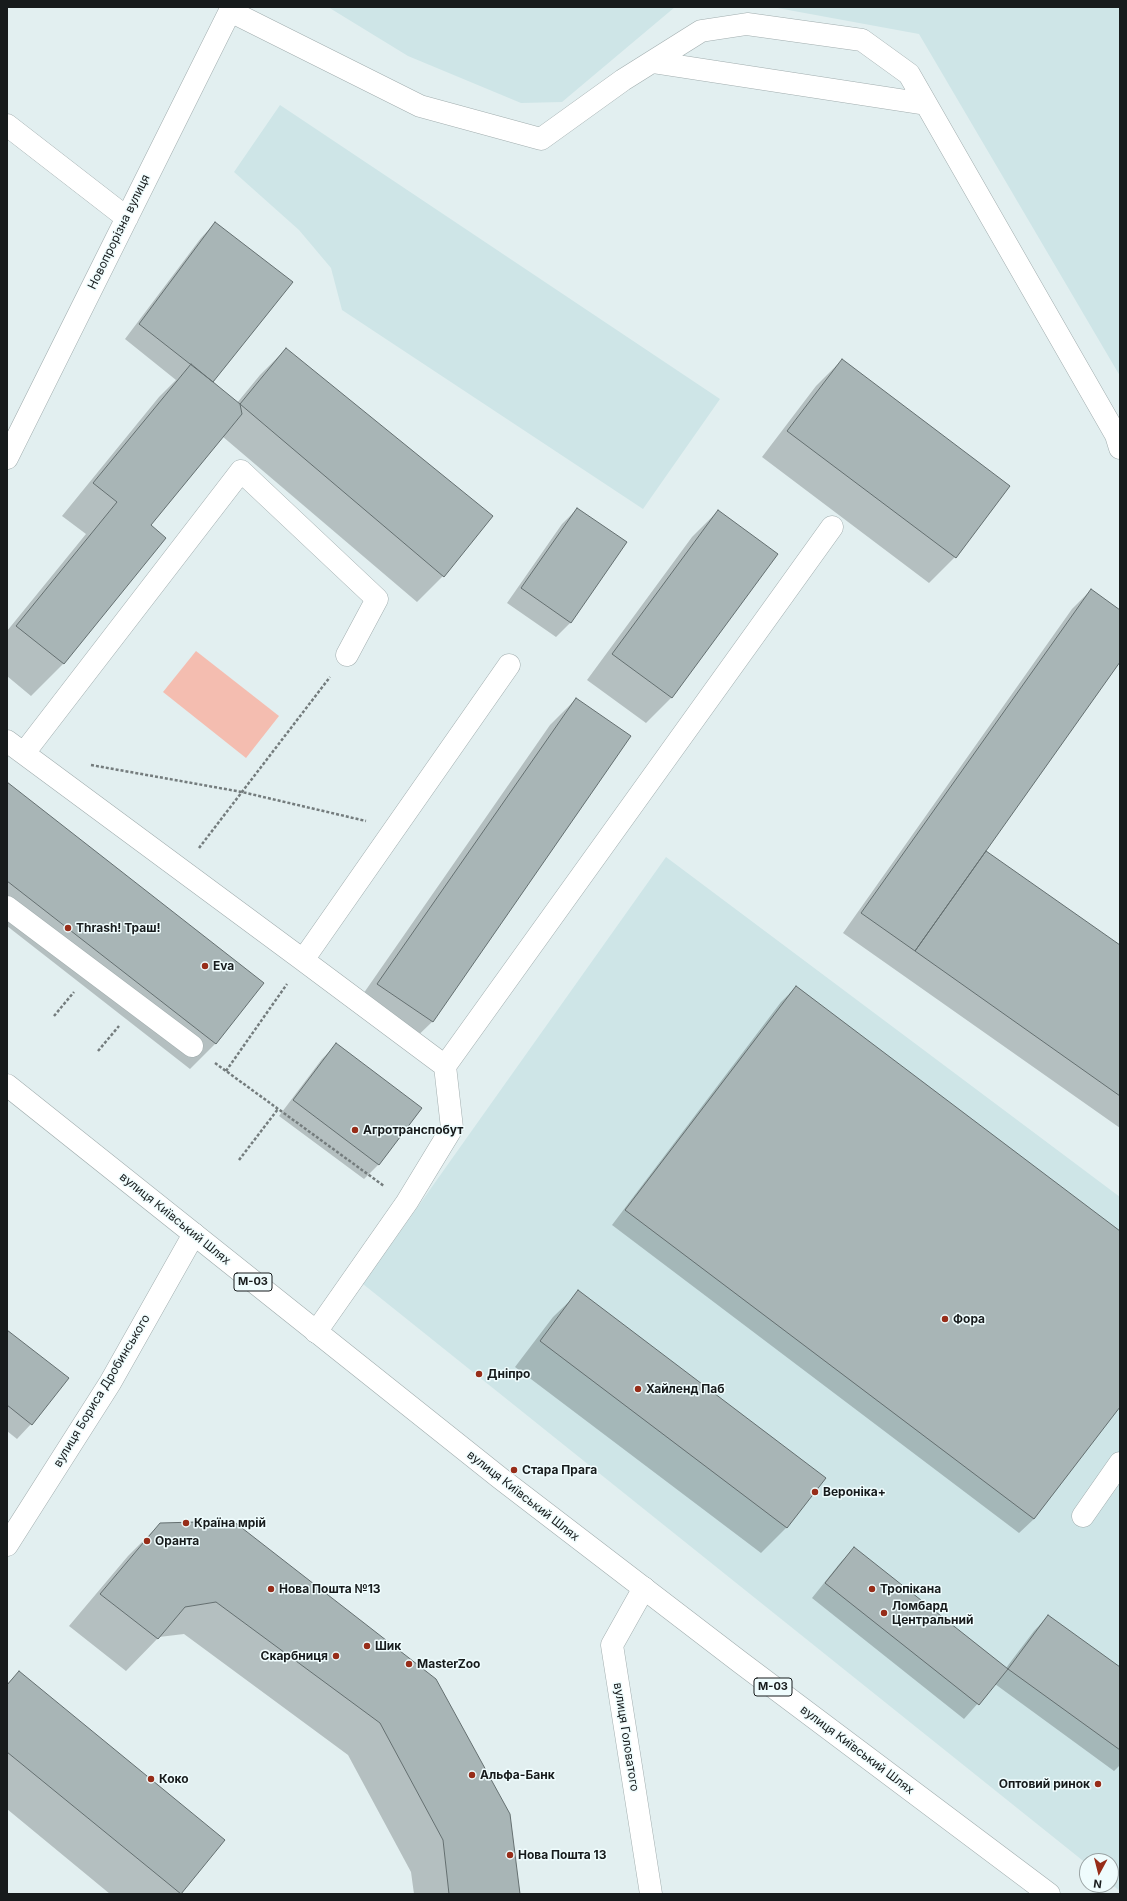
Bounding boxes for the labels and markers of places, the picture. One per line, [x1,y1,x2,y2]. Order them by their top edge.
place label: Thrash! Траш! [76,921,161,935]
marker: Thrash! Траш! [63,923,73,933]
place label: Eva [213,959,234,973]
marker: Eva [200,961,210,971]
place label: Агротранспобут [363,1123,463,1137]
marker: Агротранспобут [350,1125,360,1135]
place label: Фора [953,1312,985,1326]
marker: Фора [940,1314,950,1324]
place label: Дніпро [487,1367,530,1381]
marker: Дніпро [474,1369,484,1379]
place label: Хайленд Паб [646,1382,725,1396]
marker: Хайленд Паб [633,1384,643,1394]
place label: Стара Прага [522,1463,597,1477]
marker: Стара Прага [509,1465,519,1475]
place label: Вероніка+ [823,1485,886,1499]
marker: Вероніка+ [810,1487,820,1497]
place label: Країна мрій [194,1516,266,1530]
marker: Країна мрій [181,1518,191,1528]
place label: Оранта [155,1534,199,1548]
marker: Оранта [142,1536,152,1546]
place label: Нова Пошта №13 [279,1582,381,1596]
place label: Тропікана [880,1582,941,1596]
marker: Нова Пошта №13 [266,1584,276,1594]
marker: Тропікана [867,1584,877,1594]
place label: Ломбард Центральний [892,1599,973,1627]
marker: Ломбард Центральний [879,1608,889,1618]
place label: Шик [375,1639,401,1653]
marker: Шик [362,1641,372,1651]
place label: Скарбниця [261,1649,328,1663]
marker: Скарбниця [331,1651,341,1661]
place label: MasterZoo [417,1657,480,1671]
marker: MasterZoo [404,1659,414,1669]
place label: Альфа-Банк [480,1768,555,1782]
marker: Альфа-Банк [467,1770,477,1780]
place label: Коко [159,1772,189,1786]
marker: Коко [146,1774,156,1784]
place label: Оптовий ринок [999,1777,1090,1791]
marker: Оптовий ринок [1093,1779,1103,1789]
place label: Нова Пошта 13 [518,1848,606,1862]
marker: Нова Пошта 13 [505,1850,515,1860]

